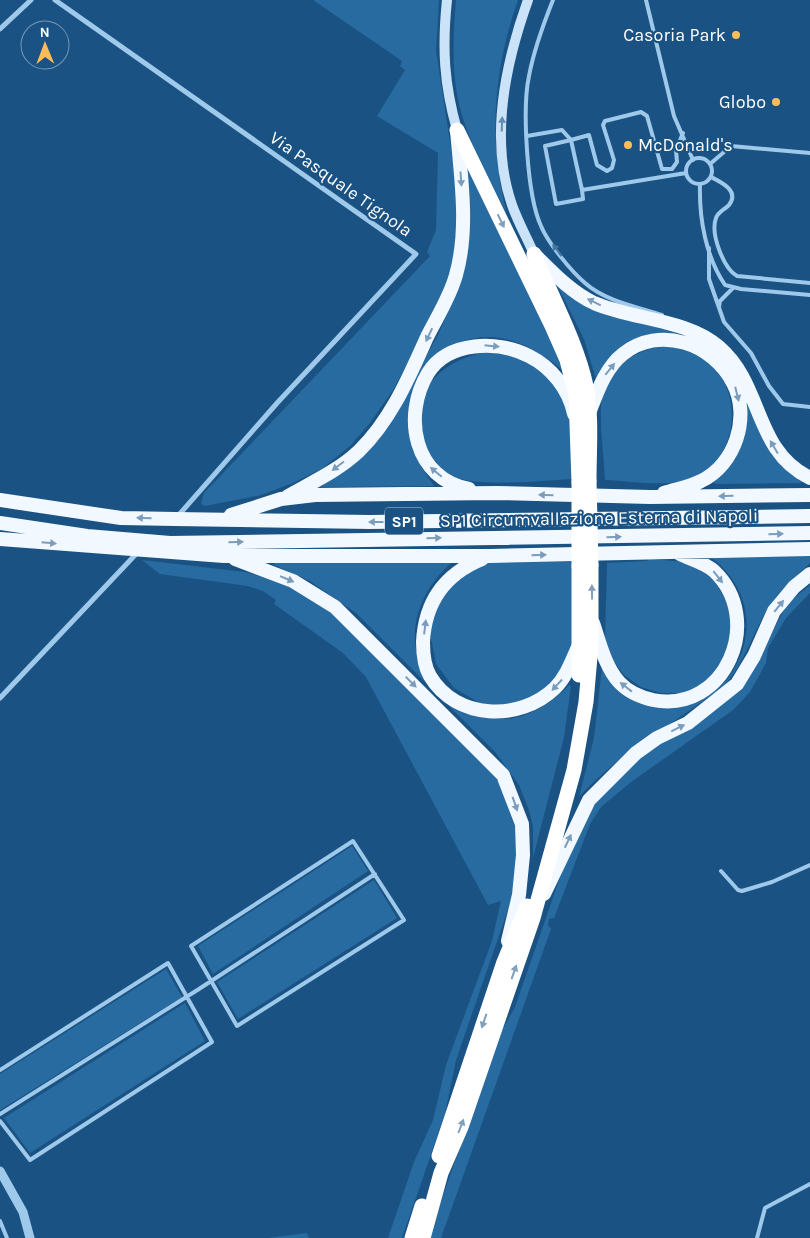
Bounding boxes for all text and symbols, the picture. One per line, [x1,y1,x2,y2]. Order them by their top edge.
north arrow [20,20,70,70]
text: N [40,24,50,41]
place label: Casoria Park [623,24,726,46]
marker: Casoria Park [730,29,742,41]
place label: Globo [719,91,766,113]
marker: Globo [770,96,782,108]
one-way arrow [498,115,506,131]
street label: Via Pasquale Tignola [265,126,417,242]
place label: McDonald's [638,134,733,156]
marker: McDonald's [622,139,634,151]
one-way arrow [457,171,465,187]
one-way arrow [497,214,505,229]
one-way arrow [552,244,563,257]
one-way arrow [587,297,601,305]
one-way arrow [425,328,433,342]
one-way arrow [484,342,500,350]
one-way arrow [604,363,615,376]
one-way arrow [733,387,741,402]
one-way arrow [770,440,779,453]
one-way arrow [332,461,345,472]
one-way arrow [429,467,442,478]
one-way arrow [538,490,554,498]
one-way arrow [718,492,734,500]
street label: SP1 Circumvallazione Esterna di Napoli [440,504,758,532]
road number: SP1 [385,508,423,534]
one-way arrow [136,514,152,522]
one-way arrow [368,518,384,526]
one-way arrow [769,530,785,538]
one-way arrow [606,532,622,540]
one-way arrow [426,534,442,542]
one-way arrow [229,537,245,545]
one-way arrow [41,539,57,547]
one-way arrow [531,551,547,559]
one-way arrow [713,570,724,583]
one-way arrow [279,575,294,583]
one-way arrow [588,584,596,600]
one-way arrow [773,599,784,612]
one-way arrow [421,618,429,634]
one-way arrow [404,675,416,687]
one-way arrow [551,679,563,691]
one-way arrow [619,682,633,692]
one-way arrow [671,723,685,731]
one-way arrow [512,796,519,811]
one-way arrow [564,834,572,848]
one-way arrow [511,965,518,980]
one-way arrow [480,1014,488,1029]
one-way arrow [458,1119,466,1133]

